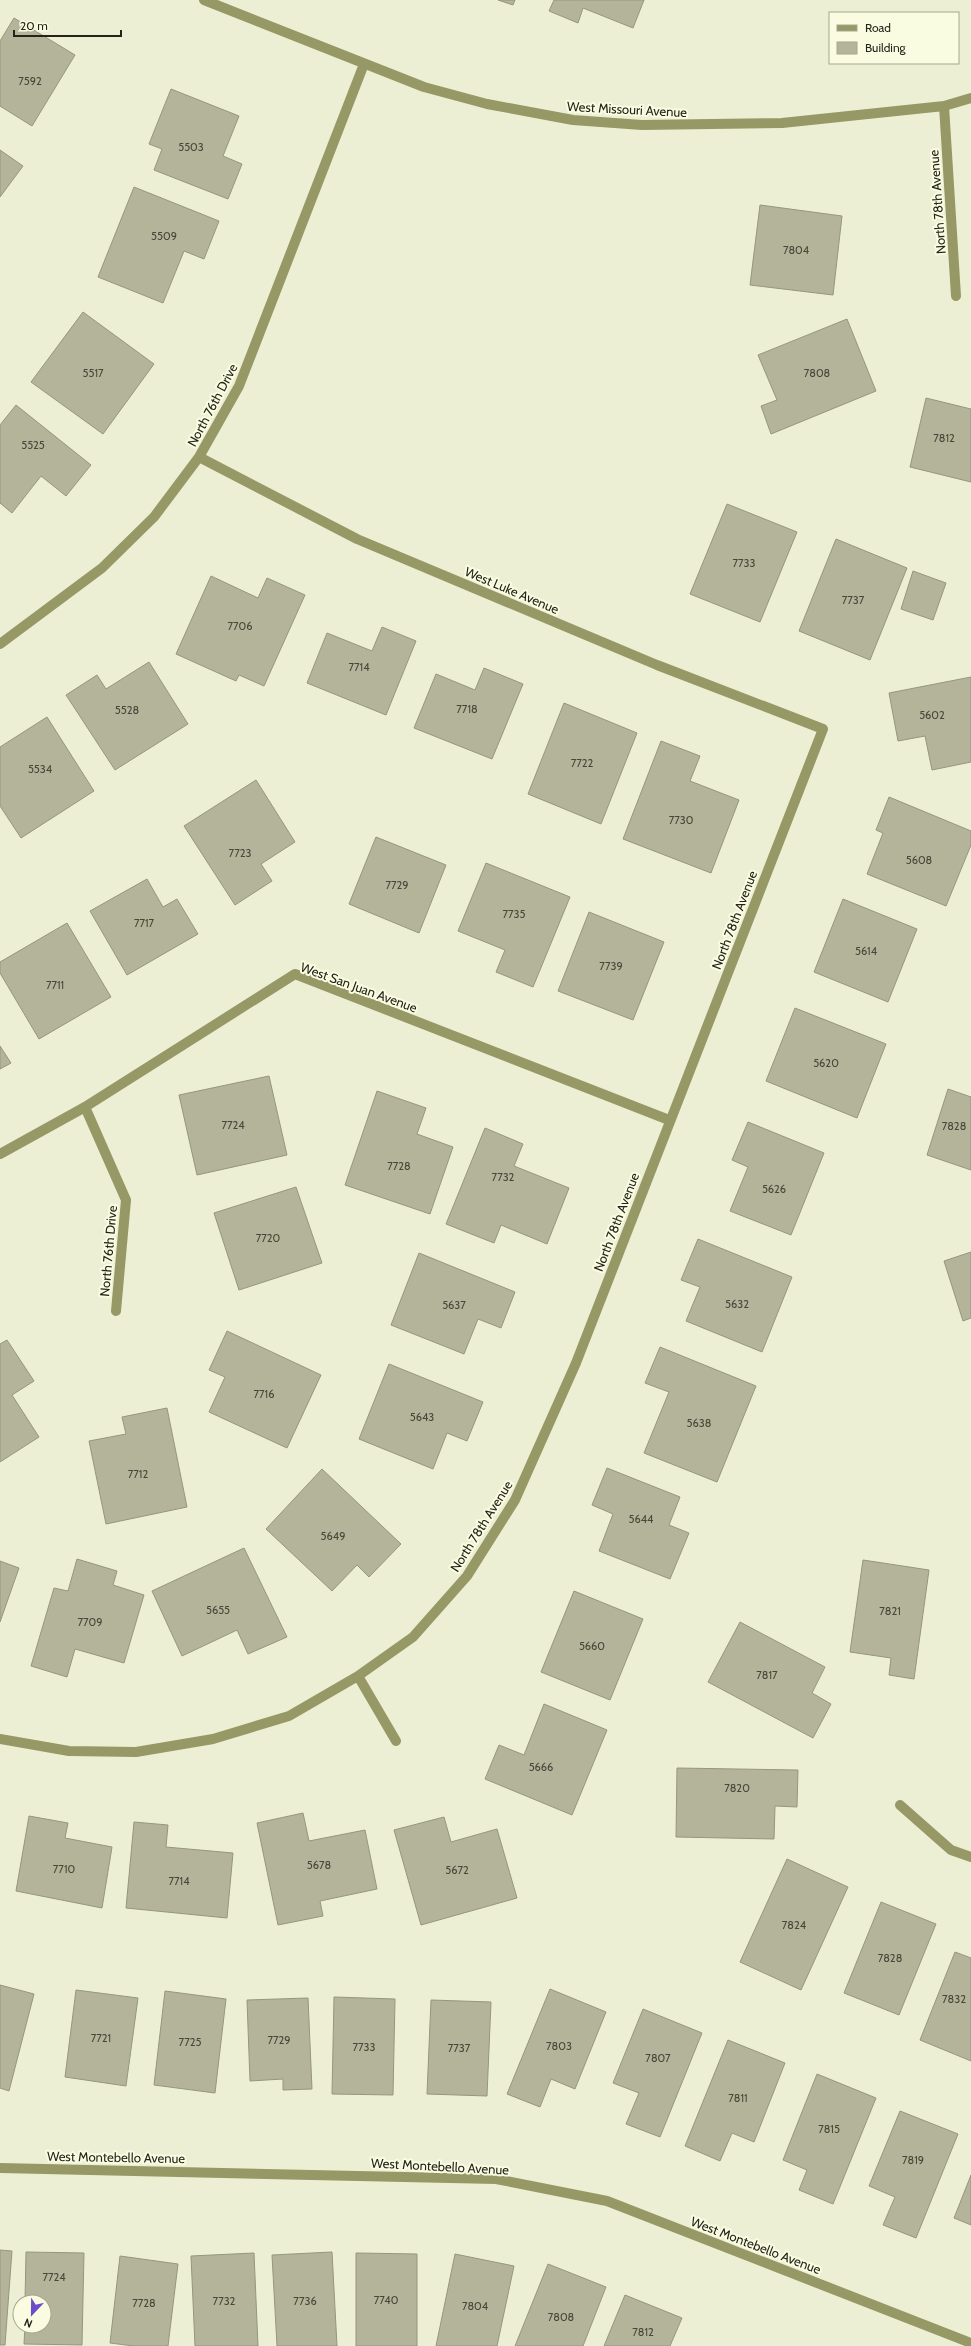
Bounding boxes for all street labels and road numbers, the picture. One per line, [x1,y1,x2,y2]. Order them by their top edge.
street label: West Missouri Avenue [567,98,688,120]
street label: North 78th Avenue [925,149,949,255]
street label: North 76th Drive [183,360,241,449]
street label: West Luke Avenue [463,563,562,617]
street label: North 78th Avenue [708,868,760,972]
street label: West San Juan Avenue [299,958,420,1016]
street label: North 78th Avenue [590,1170,642,1274]
street label: North 76th Drive [96,1204,120,1297]
street label: North 78th Avenue [447,1477,516,1575]
street label: West Montebello Avenue [47,2148,186,2166]
street label: West Montebello Avenue [371,2154,510,2178]
street label: West Montebello Avenue [689,2213,824,2277]

